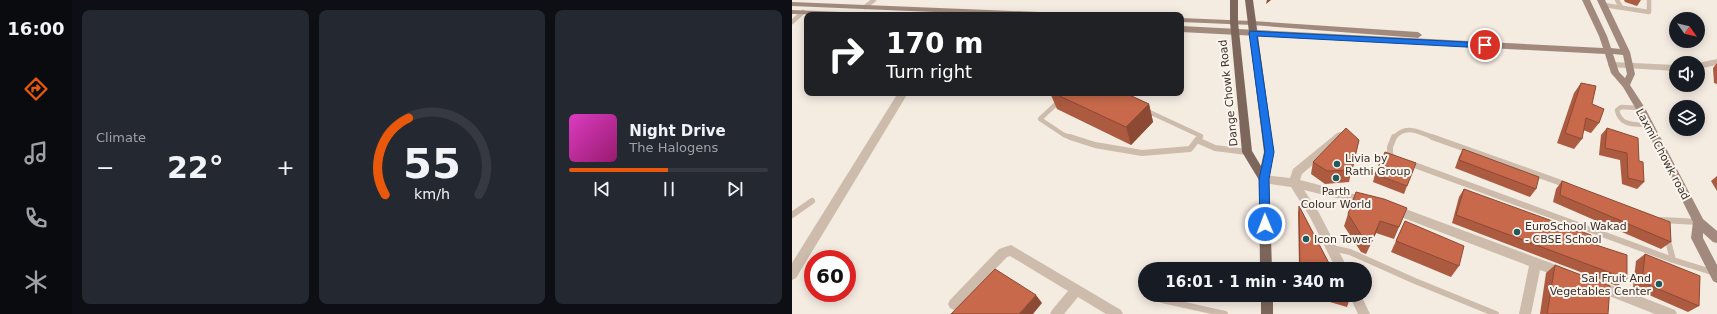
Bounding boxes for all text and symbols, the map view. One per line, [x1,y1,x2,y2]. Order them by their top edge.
north arrow [1669,12,1705,48]
map controls [1669,12,1705,136]
text: 16:00 [7,18,65,39]
text: 170 m [886,27,983,60]
icon: right [820,28,872,80]
pin [1468,28,1502,62]
icon: arrive [1474,34,1496,56]
street label: Dange Chowk Road [1216,39,1241,147]
button: sound [1669,56,1705,92]
text: Turn right [886,61,972,82]
icon: directions [22,75,50,103]
button: layers [1669,100,1705,136]
street label: Laxmi Chowk road [1633,106,1692,202]
text: Night Drive [629,122,726,140]
text: Climate [96,130,146,145]
icon: music [22,139,50,167]
text: 55 [403,139,461,188]
text: The Halogens [629,140,718,155]
text: 22° [167,150,224,185]
place label: Livia by Rathi Group [1345,152,1410,178]
text: − [96,155,114,180]
text: + [276,155,295,180]
marker: Livia by Rathi Group [1332,159,1342,169]
marker: Parth Colour World [1331,173,1341,183]
icon: previous [591,178,613,200]
icon: pause [658,178,680,200]
icon: next [724,178,746,200]
place label: Parth Colour World [1301,185,1371,211]
text: km/h [414,186,450,202]
position arrow [1244,203,1286,245]
icon: phone [22,204,50,232]
place label: EuroSchool Wakad - CBSE School [1525,220,1627,246]
marker: EuroSchool Wakad - CBSE School [1512,227,1522,237]
place label: Icon Tower [1314,233,1373,246]
marker: Icon Tower [1301,234,1311,244]
speed limit sign: 60 [804,250,856,302]
icon: climate [22,268,50,296]
place label: Sai Fruit And Vegetables Center [1550,272,1651,298]
text: 16:01 · 1 min · 340 m [1165,273,1345,291]
marker: Sai Fruit And Vegetables Center [1654,279,1664,289]

